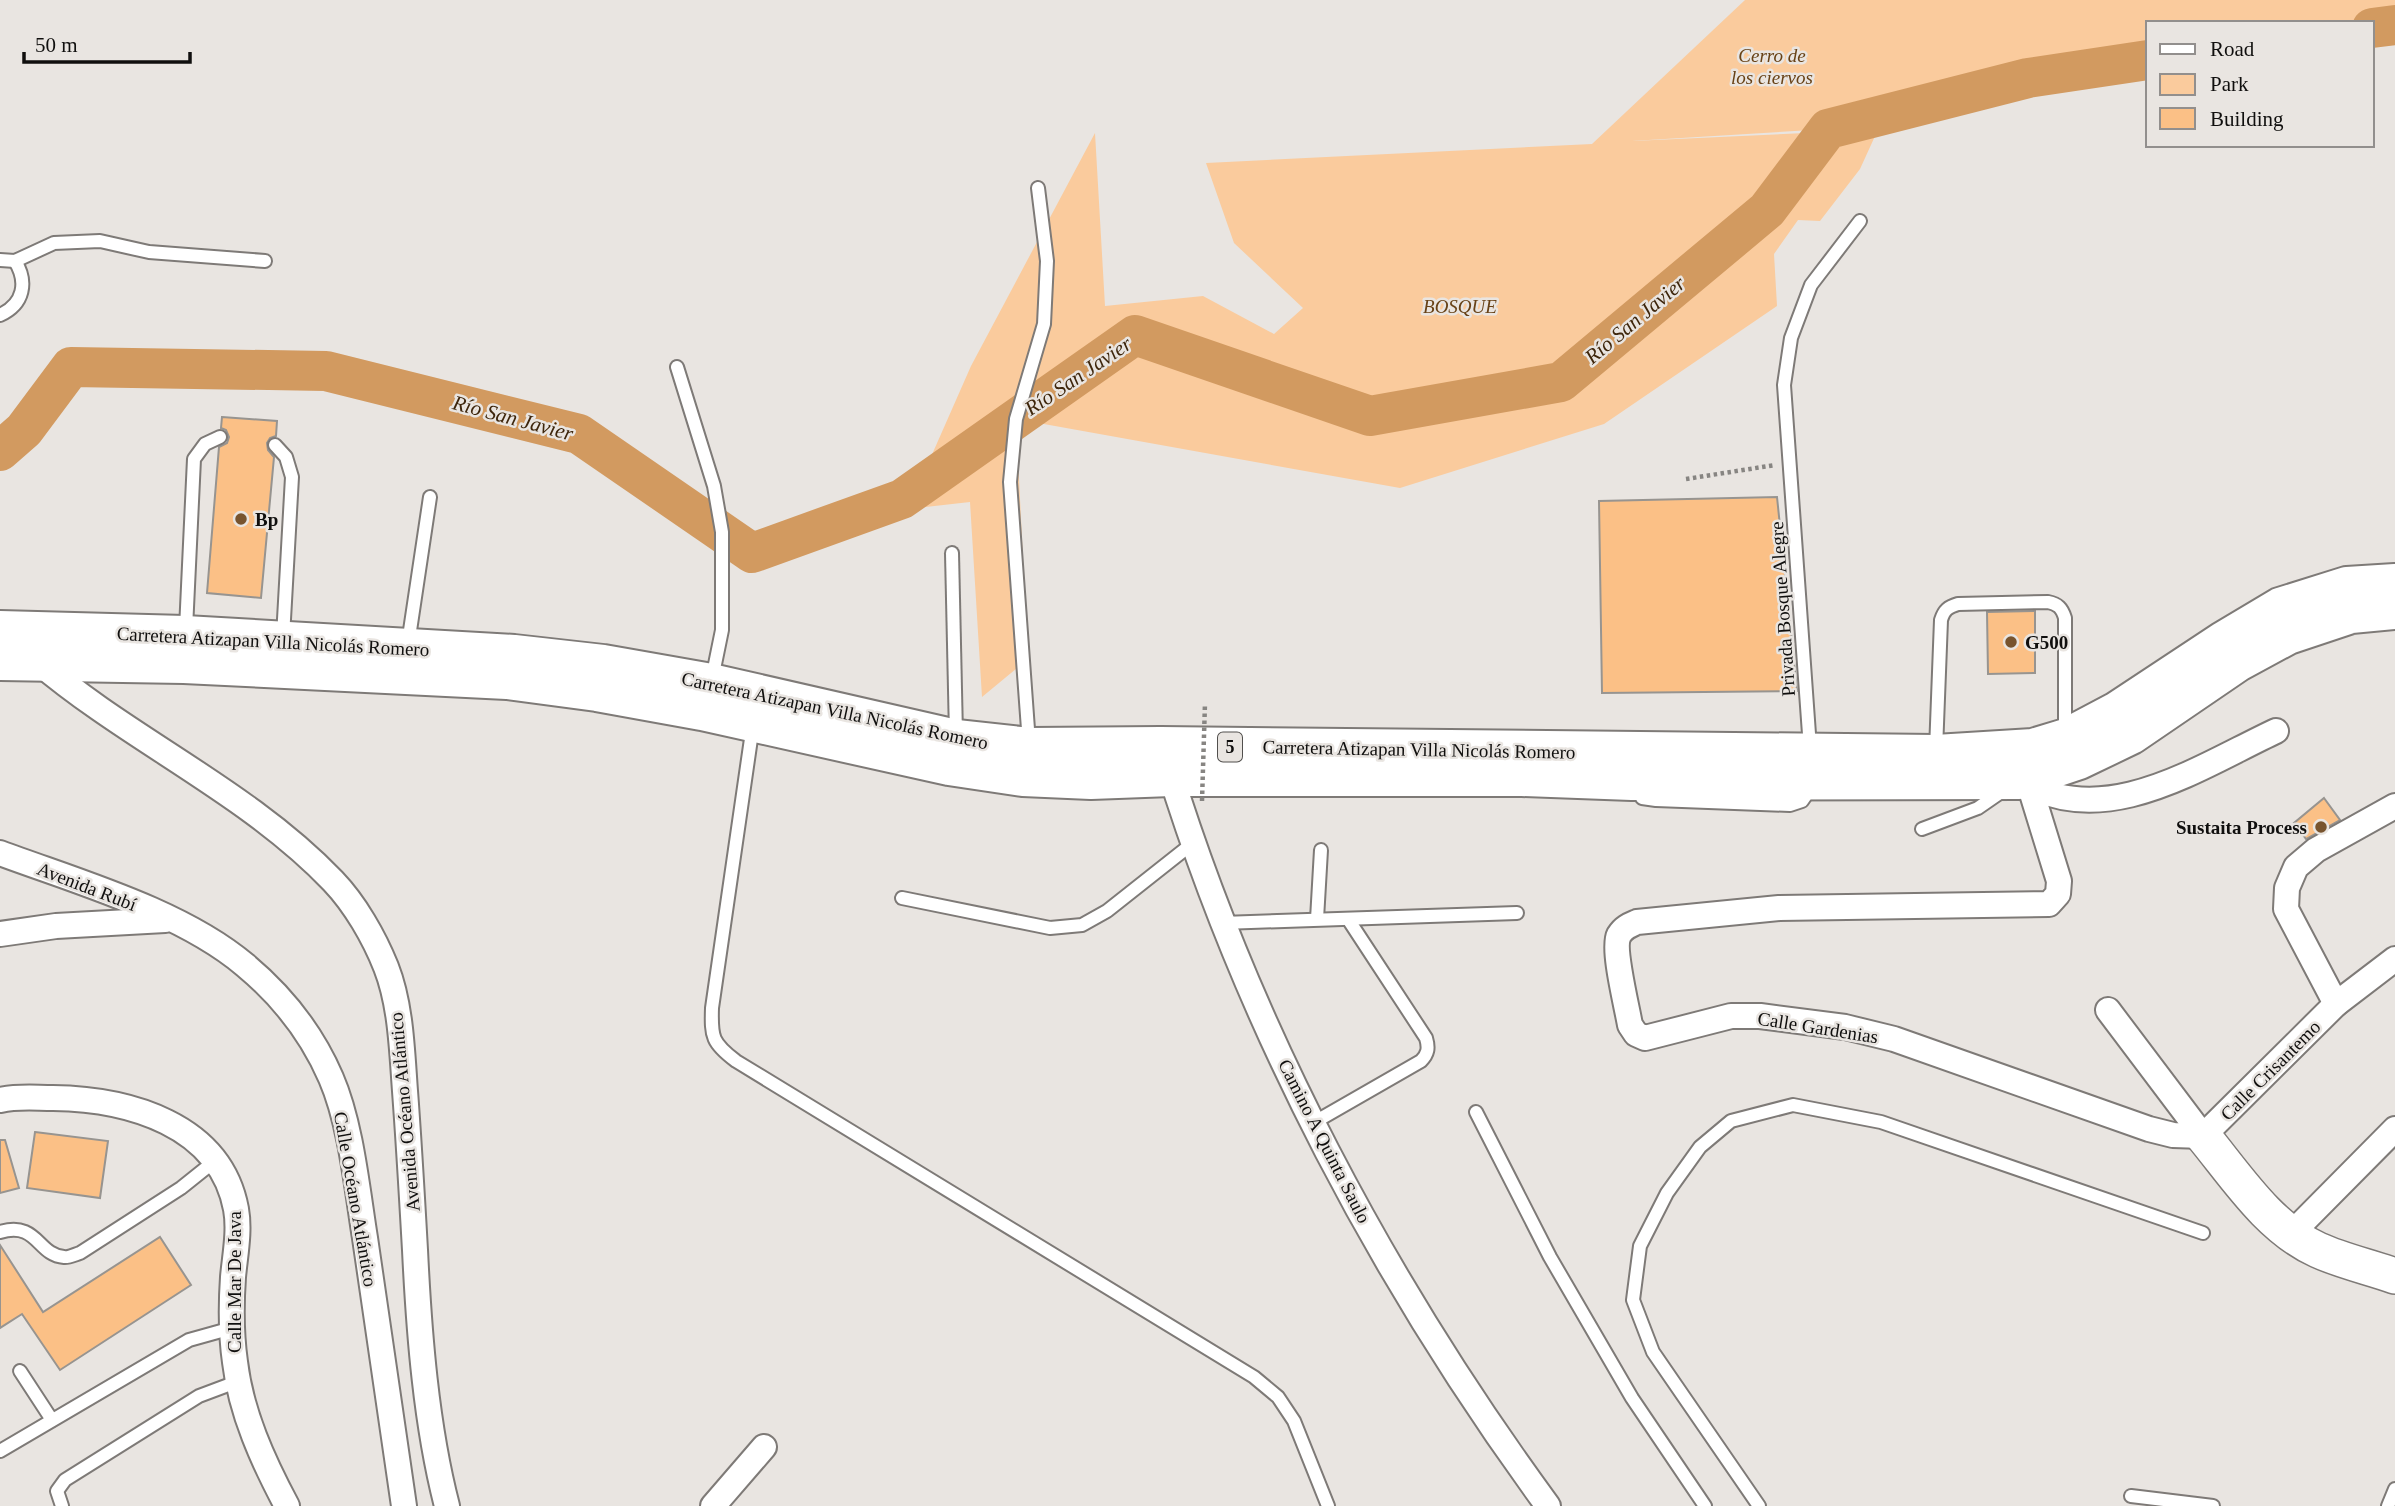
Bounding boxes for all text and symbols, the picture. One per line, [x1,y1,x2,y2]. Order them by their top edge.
scale bar [24,21,191,65]
legend [2146,21,2374,147]
text: 50 m [35,33,78,57]
text: Road [2210,37,2255,61]
park label: Cerro de los ciervos [1731,45,1813,88]
text: Park [2210,72,2249,96]
text: Building [2210,107,2284,131]
water label: Río San Javier [1579,271,1691,370]
park label: BOSQUE [1423,296,1497,317]
water label: Río San Javier [1019,331,1137,421]
water label: Río San Javier [449,390,577,446]
place label: Bp [255,509,278,530]
marker: Bp [233,511,249,527]
street label: Privada Bosque Alegre [1766,521,1799,697]
street label: Carretera Atizapan Villa Nicolás Romero [116,623,430,660]
place label: G500 [2025,632,2068,653]
marker: G500 [2003,634,2019,650]
street label: Carretera Atizapan Villa Nicolás Romero [680,668,990,753]
road number: 5 [1218,732,1242,762]
street label: Carretera Atizapan Villa Nicolás Romero [1262,736,1576,763]
place label: Sustaita Process [2176,817,2307,838]
marker: Sustaita Process [2313,819,2329,835]
street label: Avenida Rubí [34,858,140,915]
street label: Calle Gardenias [1756,1008,1880,1047]
street label: Avenida Océano Atlántico [385,1011,424,1213]
street label: Calle Crisantemo [2216,1016,2325,1125]
street label: Camino A Quinta Saulo [1274,1056,1375,1227]
street label: Calle Océano Atlántico [330,1110,381,1288]
street label: Calle Mar De Java [224,1210,245,1353]

